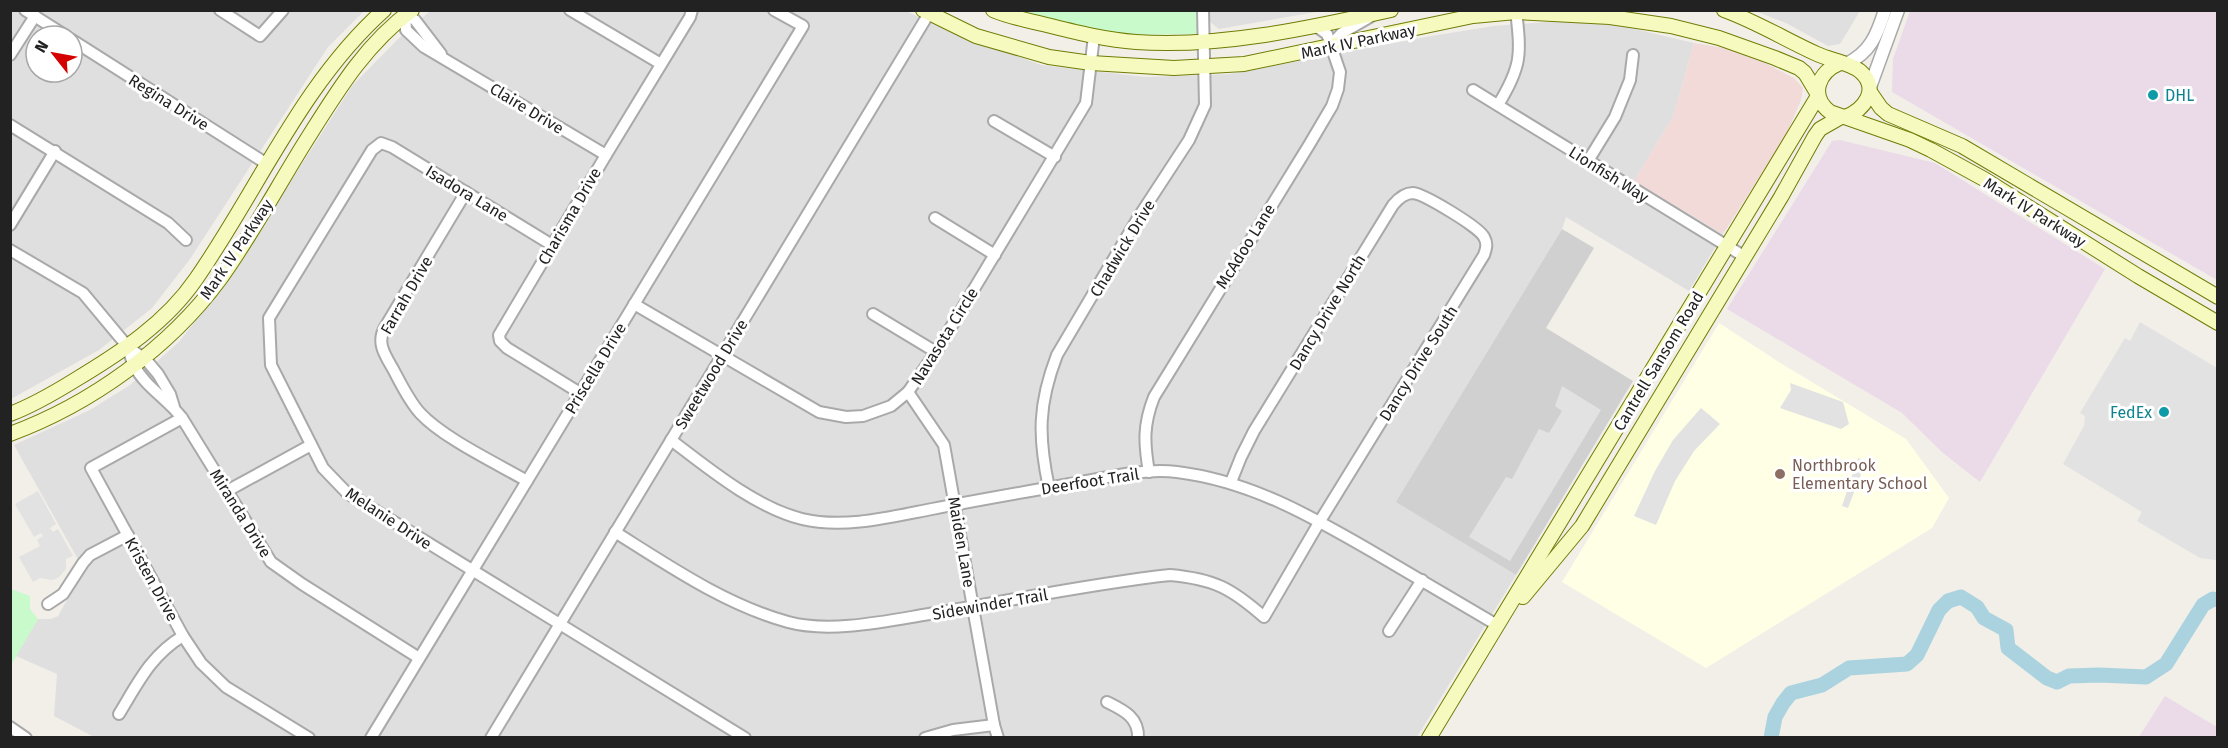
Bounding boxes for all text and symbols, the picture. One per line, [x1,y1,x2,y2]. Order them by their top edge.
street label: Mark IV Parkway [1299,20,1417,63]
north arrow [24,24,84,84]
text: N [31,37,52,56]
street label: Regina Drive [125,70,212,135]
street label: Claire Drive [486,79,567,138]
place label: DHL [2165,86,2194,105]
marker: DHL [2146,88,2160,102]
street label: Lionfish Way [1565,142,1652,207]
street label: Isadora Lane [422,161,511,225]
street label: Charisma Drive [534,164,605,268]
street label: Mark IV Parkway [1980,173,2089,251]
street label: Mark IV Parkway [196,195,277,303]
street label: Chadwick Drive [1086,196,1159,300]
street label: McAdoo Lane [1212,200,1279,292]
street label: Dancy Drive North [1285,251,1369,373]
street label: Farrah Drive [376,253,436,338]
street label: Navasota Circle [907,284,982,388]
street label: Cantrell Sansom Road [1609,288,1708,434]
street label: Dancy Drive South [1375,302,1462,424]
street label: Sweetwood Drive [671,316,752,433]
street label: Priscella Drive [561,319,630,417]
place label: FedEx [2110,403,2152,422]
marker: FedEx [2157,405,2171,419]
place label: Northbrook Elementary School [1792,456,1928,493]
street label: Deerfoot Trail [1040,464,1141,499]
street label: Miranda Drive [206,466,275,561]
marker: Northbrook Elementary School [1773,467,1787,481]
street label: Melanie Drive [342,484,435,553]
street label: Maiden Lane [944,495,979,589]
street label: Kristen Drive [121,534,182,625]
street label: Sidewinder Trail [931,585,1050,624]

